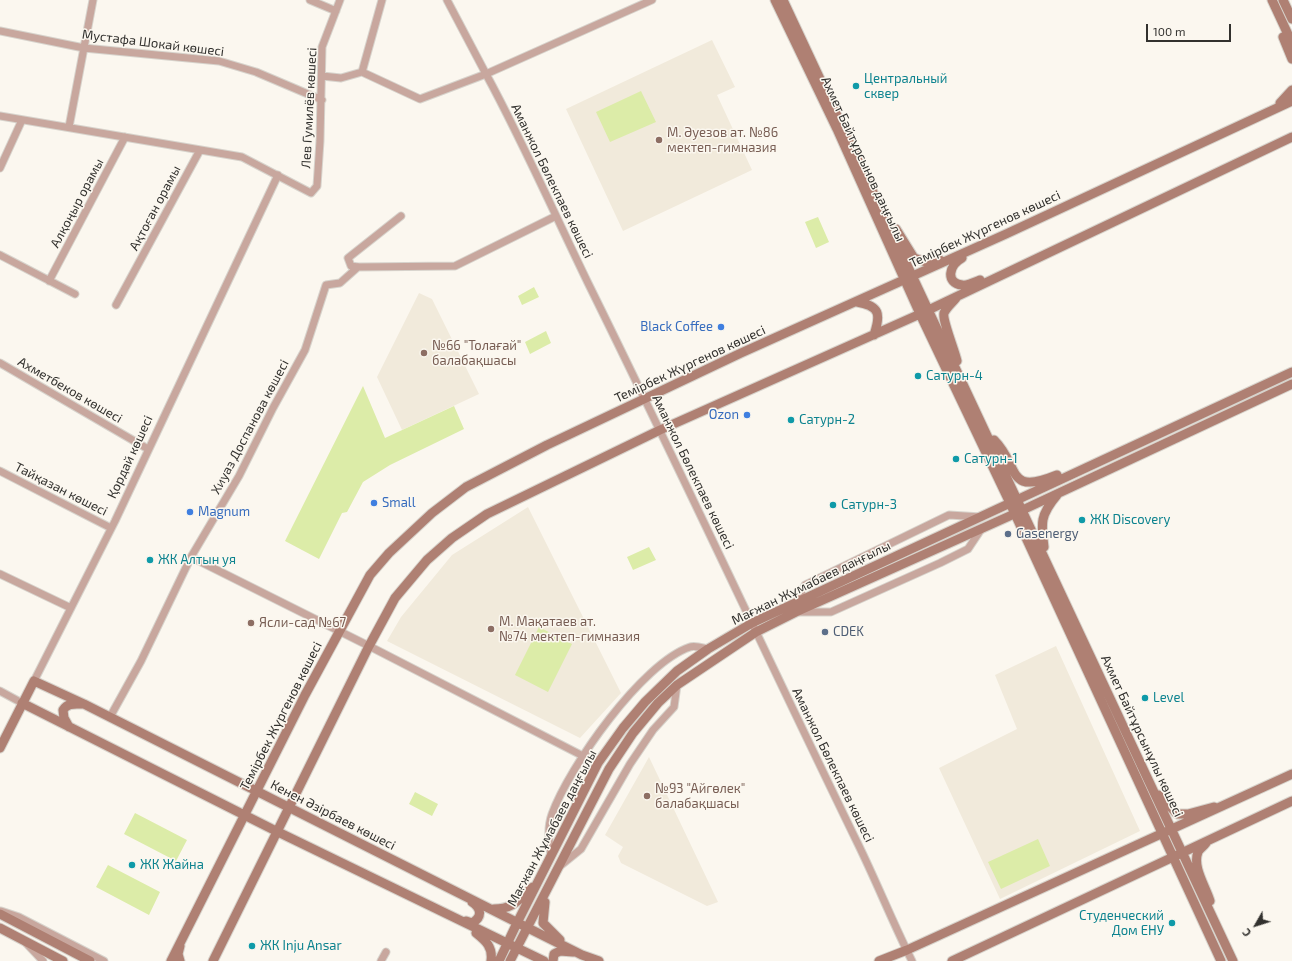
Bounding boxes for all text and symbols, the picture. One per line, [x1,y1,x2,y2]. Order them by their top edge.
scale bar [1148,16,1233,42]
text: 100 m [1153,24,1185,38]
street label: Мустафа Шокай көшесі [81,27,225,59]
street label: Лев Гумилёв көшесі [298,47,320,169]
place label: Центральный сквер [864,71,947,102]
street label: Ахмет Байтұрсынов даңғылы [818,74,908,244]
marker: Центральный сквер [851,81,861,91]
street label: Аманжол Бөлекпаев көшесі [508,101,596,261]
place label: М. Әуезов ат. №86 мектеп-гимназия [667,125,778,156]
marker: М. Әуезов ат. №86 мектеп-гимназия [654,135,664,145]
street label: Алқоңыр орамы [47,156,107,250]
street label: Ақтоған орамы [126,163,184,253]
street label: Темірбек Жүргенов көшесі [907,187,1063,271]
place label: Black Coffee [640,319,713,335]
street label: Темірбек Жүргенов көшесі [612,322,768,406]
marker: Black Coffee [716,322,726,332]
place label: №66 "Толағай" балабақшасы [432,338,521,369]
marker: №66 "Толағай" балабақшасы [419,348,429,358]
street label: Ахметбеков көшесі [15,354,125,426]
street label: Хиуаз Доспанова көшесі [208,357,292,497]
place label: Сатурн-4 [926,368,983,384]
marker: Сатурн-4 [913,371,923,381]
street label: Аманжол Бөлекпаев көшесі [649,392,737,552]
place label: Ozon [709,407,739,423]
marker: Ozon [742,410,752,420]
place label: Сатурн-2 [799,412,855,428]
street label: Қордай көшесі [104,413,156,501]
marker: Сатурн-2 [786,415,796,425]
place label: Сатурн-1 [964,451,1018,467]
marker: Сатурн-1 [951,454,961,464]
street label: Тайқазан көшесі [12,459,110,519]
place label: Small [382,495,416,511]
place label: Сатурн-3 [841,497,897,513]
marker: Small [369,498,379,508]
marker: Сатурн-3 [828,500,838,510]
place label: Magnum [198,504,250,520]
marker: Magnum [185,507,195,517]
place label: ЖК Discovery [1090,512,1170,528]
marker: ЖК Discovery [1077,515,1087,525]
place label: Gasenergy [1016,526,1079,542]
marker: Gasenergy [1003,529,1013,539]
street label: Мағжан Жұмабаев даңғылы [729,538,893,628]
place label: ЖК Алтын уя [158,552,236,568]
marker: ЖК Алтын уя [145,555,155,565]
place label: М. Мақатаев ат. №74 мектеп-гимназия [499,614,640,645]
place label: Ясли-сад №67 [259,615,346,631]
marker: Ясли-сад №67 [246,618,256,628]
marker: М. Мақатаев ат. №74 мектеп-гимназия [486,624,496,634]
place label: CDEK [833,624,864,640]
marker: CDEK [820,627,830,637]
street label: Темірбек Жүргенов көшесі [237,639,325,793]
street label: Ахмет Байтұрсынұлы көшесі [1098,653,1186,819]
street label: Аманжол Бөлекпаев көшесі [789,685,877,845]
place label: Level [1153,690,1184,706]
marker: Level [1140,693,1150,703]
street label: Мағжан Жұмабаев даңғылы [504,747,600,909]
street label: Кенен Әзірбаев көшесі [268,777,398,853]
place label: №93 "Айгөлек" балабақшасы [655,781,745,812]
marker: №93 "Айгөлек" балабақшасы [642,791,652,801]
place label: ЖК Жайна [140,857,204,873]
marker: ЖК Жайна [127,860,137,870]
north arrow [1236,905,1276,945]
place label: Студенческий Дом ЕНУ [1079,908,1164,939]
marker: Студенческий Дом ЕНУ [1167,918,1177,928]
text: С [1239,926,1253,939]
place label: ЖК Inju Ansar [260,938,342,954]
marker: ЖК Inju Ansar [247,941,257,951]

